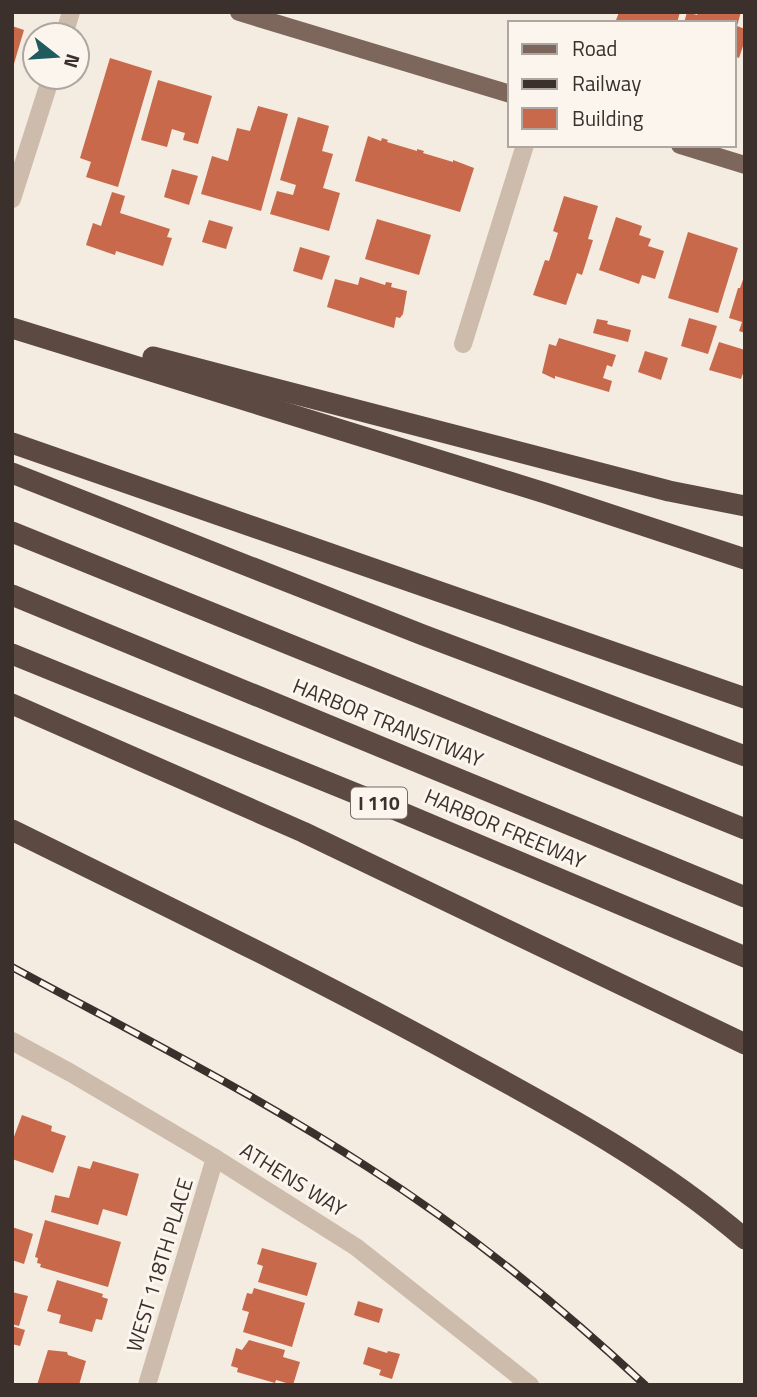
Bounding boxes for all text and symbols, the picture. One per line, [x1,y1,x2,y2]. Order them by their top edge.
north arrow [21,21,91,91]
legend [508,21,736,147]
text: Road [572,32,617,64]
text: N [57,51,89,72]
text: Railway [572,67,641,99]
text: Building [572,102,644,134]
street label: HARBOR TRANSITWAY [288,669,489,775]
street label: HARBOR FREEWAY [420,780,592,877]
road number: I 110 [351,788,407,818]
street label: ATHENS WAY [234,1134,353,1225]
street label: WEST 118TH PLACE [117,1174,201,1356]

